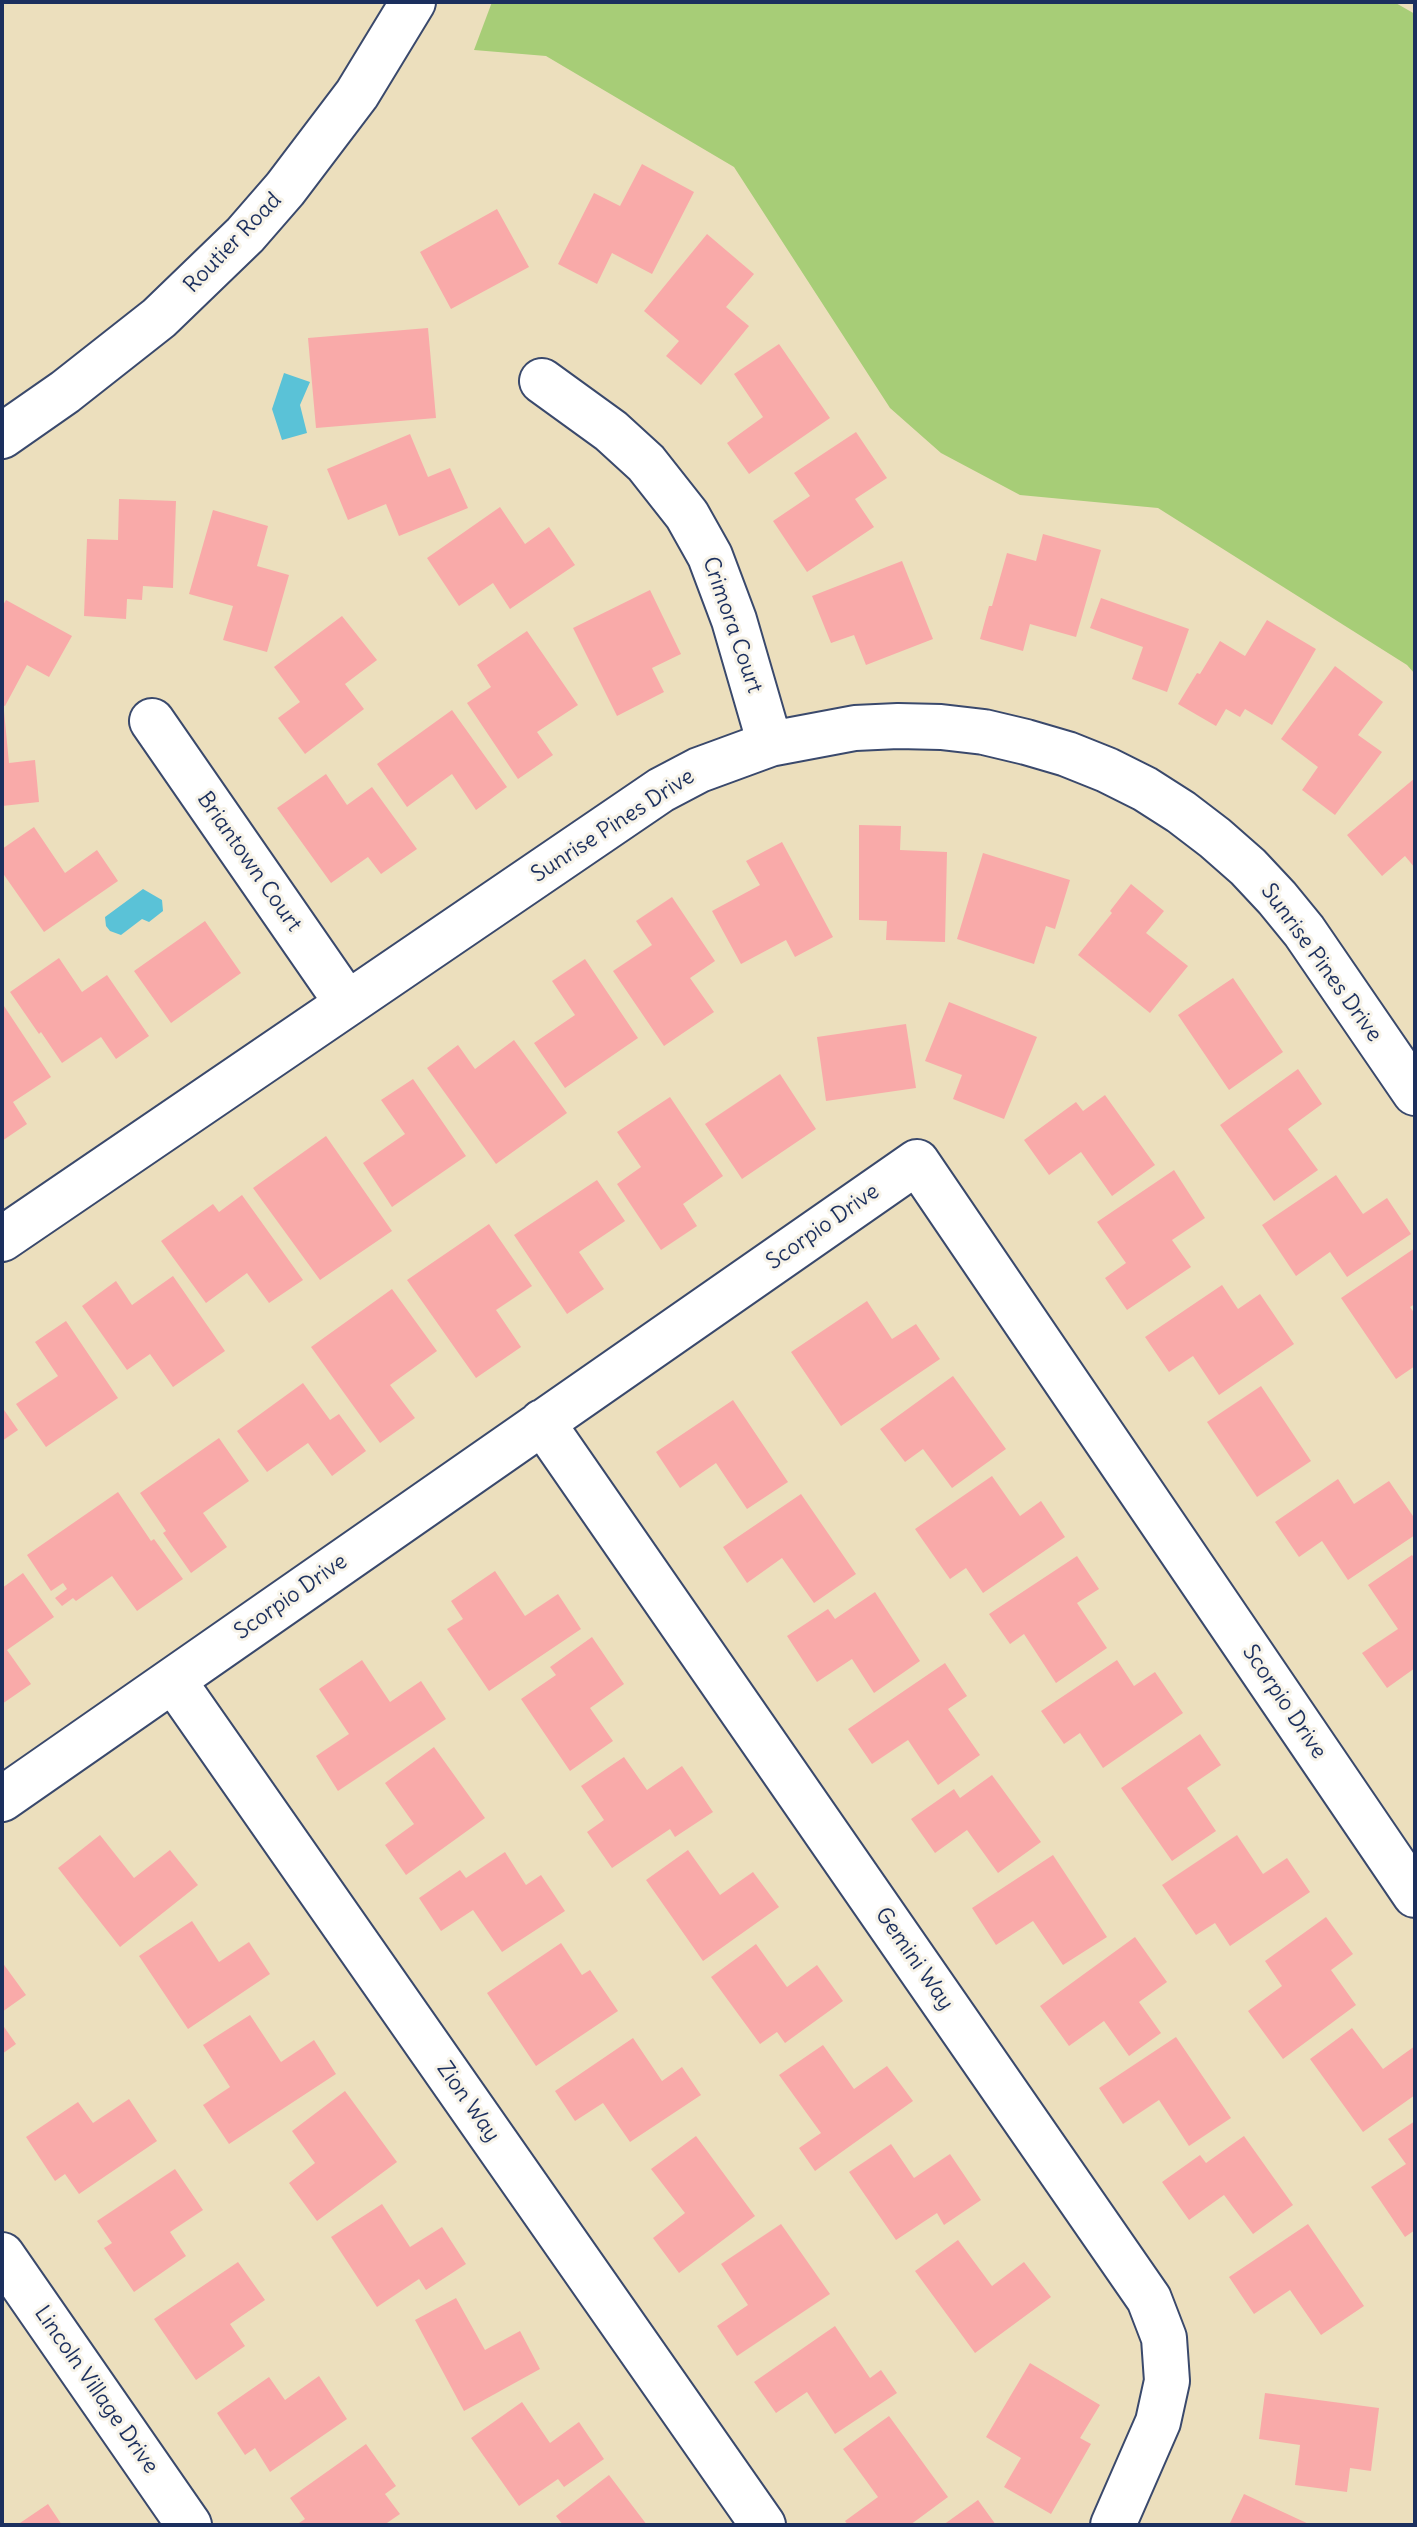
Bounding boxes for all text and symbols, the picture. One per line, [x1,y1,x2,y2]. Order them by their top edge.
street label: Routier Road [179,187,287,299]
street label: Crimora Court [696,553,768,697]
street label: Sunrise Pines Drive [527,764,699,888]
street label: Briantown Court [191,787,307,937]
street label: Sunrise Pines Drive [1255,879,1387,1047]
street label: Scorpio Drive [761,1178,885,1276]
street label: Scorpio Drive [229,1548,353,1646]
street label: Scorpio Drive [1236,1640,1332,1764]
street label: Gemini Way [869,1903,959,2015]
street label: Zion Way [431,2057,505,2147]
street label: Lincoln Village Drive [28,2301,164,2479]

